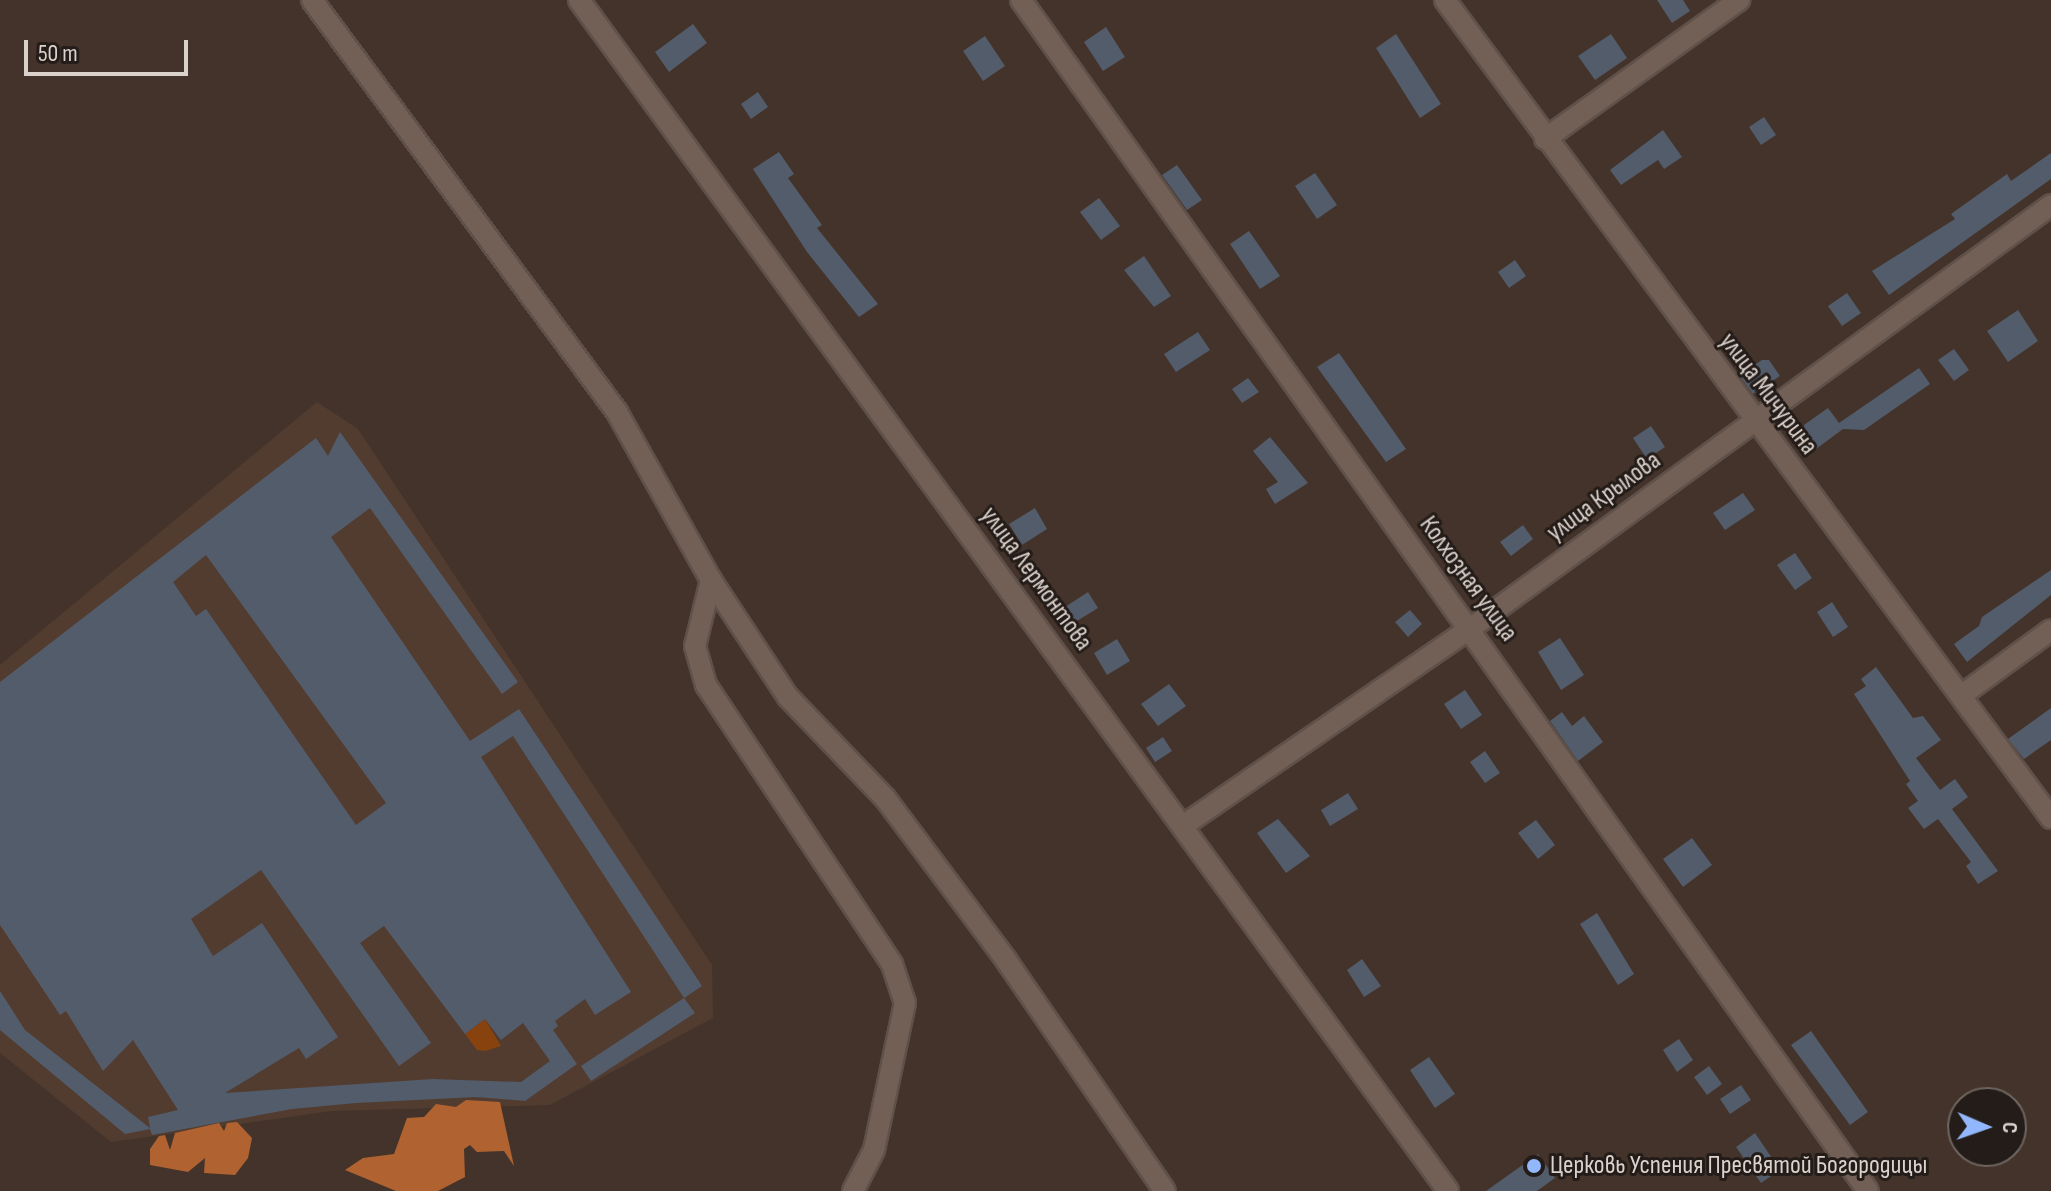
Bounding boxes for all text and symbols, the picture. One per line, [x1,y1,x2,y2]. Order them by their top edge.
scale bar [28,24,192,74]
text: 50 m [38,39,78,68]
street label: улица Мичурина [1712,327,1824,461]
street label: улица Крылова [1541,445,1667,549]
street label: улица Лермонтова [973,501,1099,657]
street label: Колхозная улица [1412,510,1524,648]
north arrow [1947,1087,2027,1167]
text: С [1996,1122,2023,1134]
place label: Церковь Успения Пресвятой Богородицы [1550,1150,1927,1182]
marker: Церковь Успения Пресвятой Богородицы [1525,1157,1543,1175]

